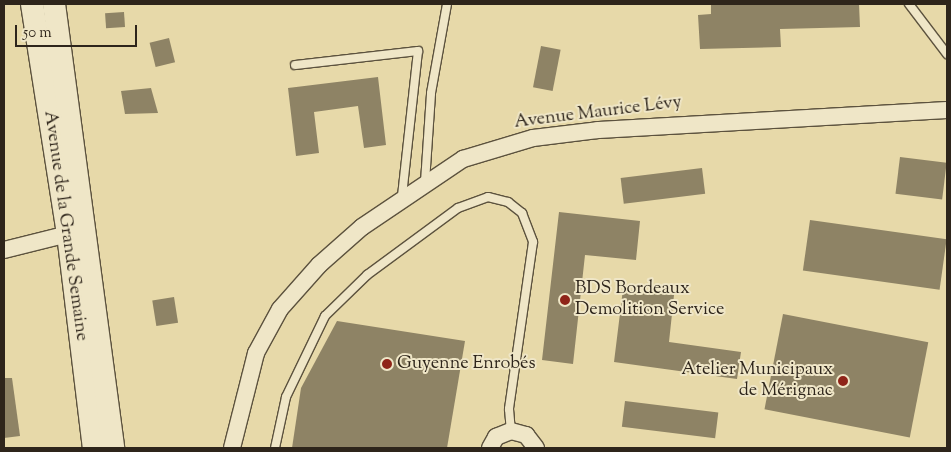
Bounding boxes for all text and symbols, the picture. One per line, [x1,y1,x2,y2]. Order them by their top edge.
scale bar [18,15,140,47]
text: 50 m [23,23,52,44]
street label: Avenue Maurice Lévy [513,92,683,134]
street label: Avenue de la Grande Semaine [38,110,92,342]
place label: BDS Bordeaux Demolition Service [575,279,724,322]
marker: BDS Bordeaux Demolition Service [559,294,571,306]
place label: Guyenne Enrobés [397,353,535,375]
marker: Guyenne Enrobés [381,358,393,370]
place label: Atelier Municipaux de Mérignac [681,360,833,402]
marker: Atelier Municipaux de Mérignac [837,375,849,387]

